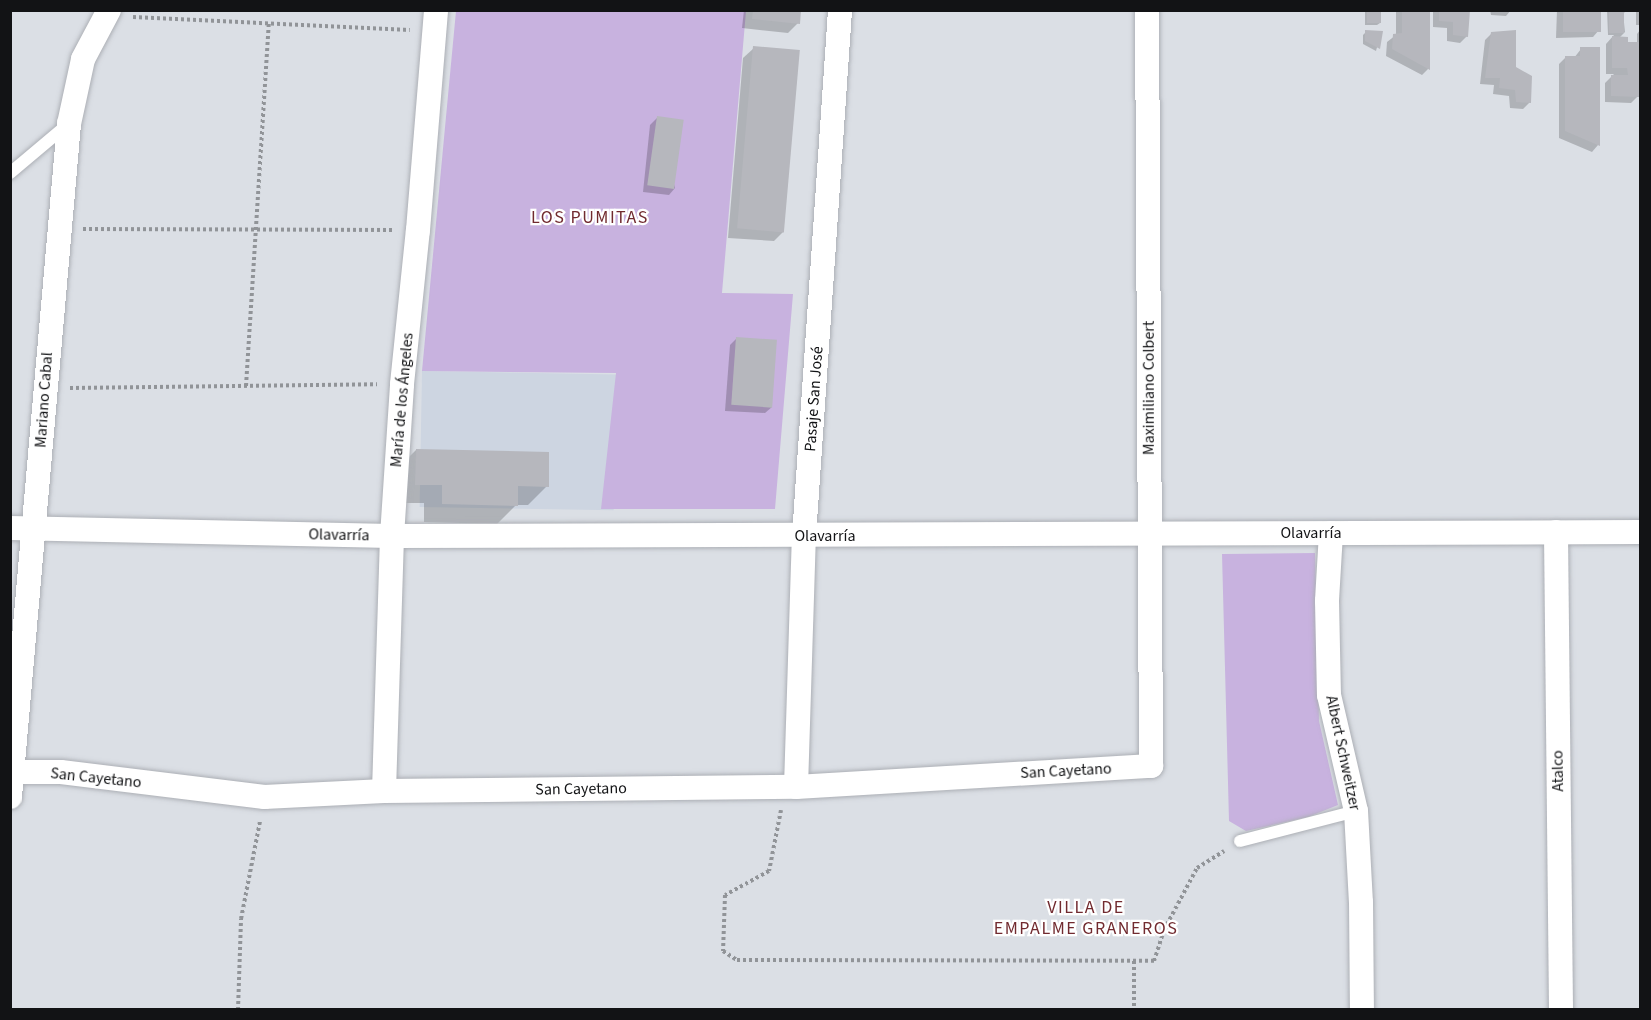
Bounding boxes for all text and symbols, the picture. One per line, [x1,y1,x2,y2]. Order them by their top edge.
district label: LOS PUMITAS [531,207,649,229]
street label: Maximiliano Colbert [1139,321,1159,455]
street label: María de los Ángeles [387,332,417,468]
street label: Pasaje San José [801,346,827,452]
street label: Mariano Cabal [31,352,57,448]
street label: Olavarría [1280,523,1342,543]
street label: Olavarría [308,525,370,545]
street label: Olavarría [794,526,856,546]
street label: Albert Schweitzer [1321,694,1365,812]
street label: Atalco [1548,750,1568,792]
street label: San Cayetano [1020,759,1112,783]
street label: San Cayetano [49,764,143,792]
street label: San Cayetano [535,779,627,799]
district label: VILLA DE EMPALME GRANEROS [994,898,1178,940]

